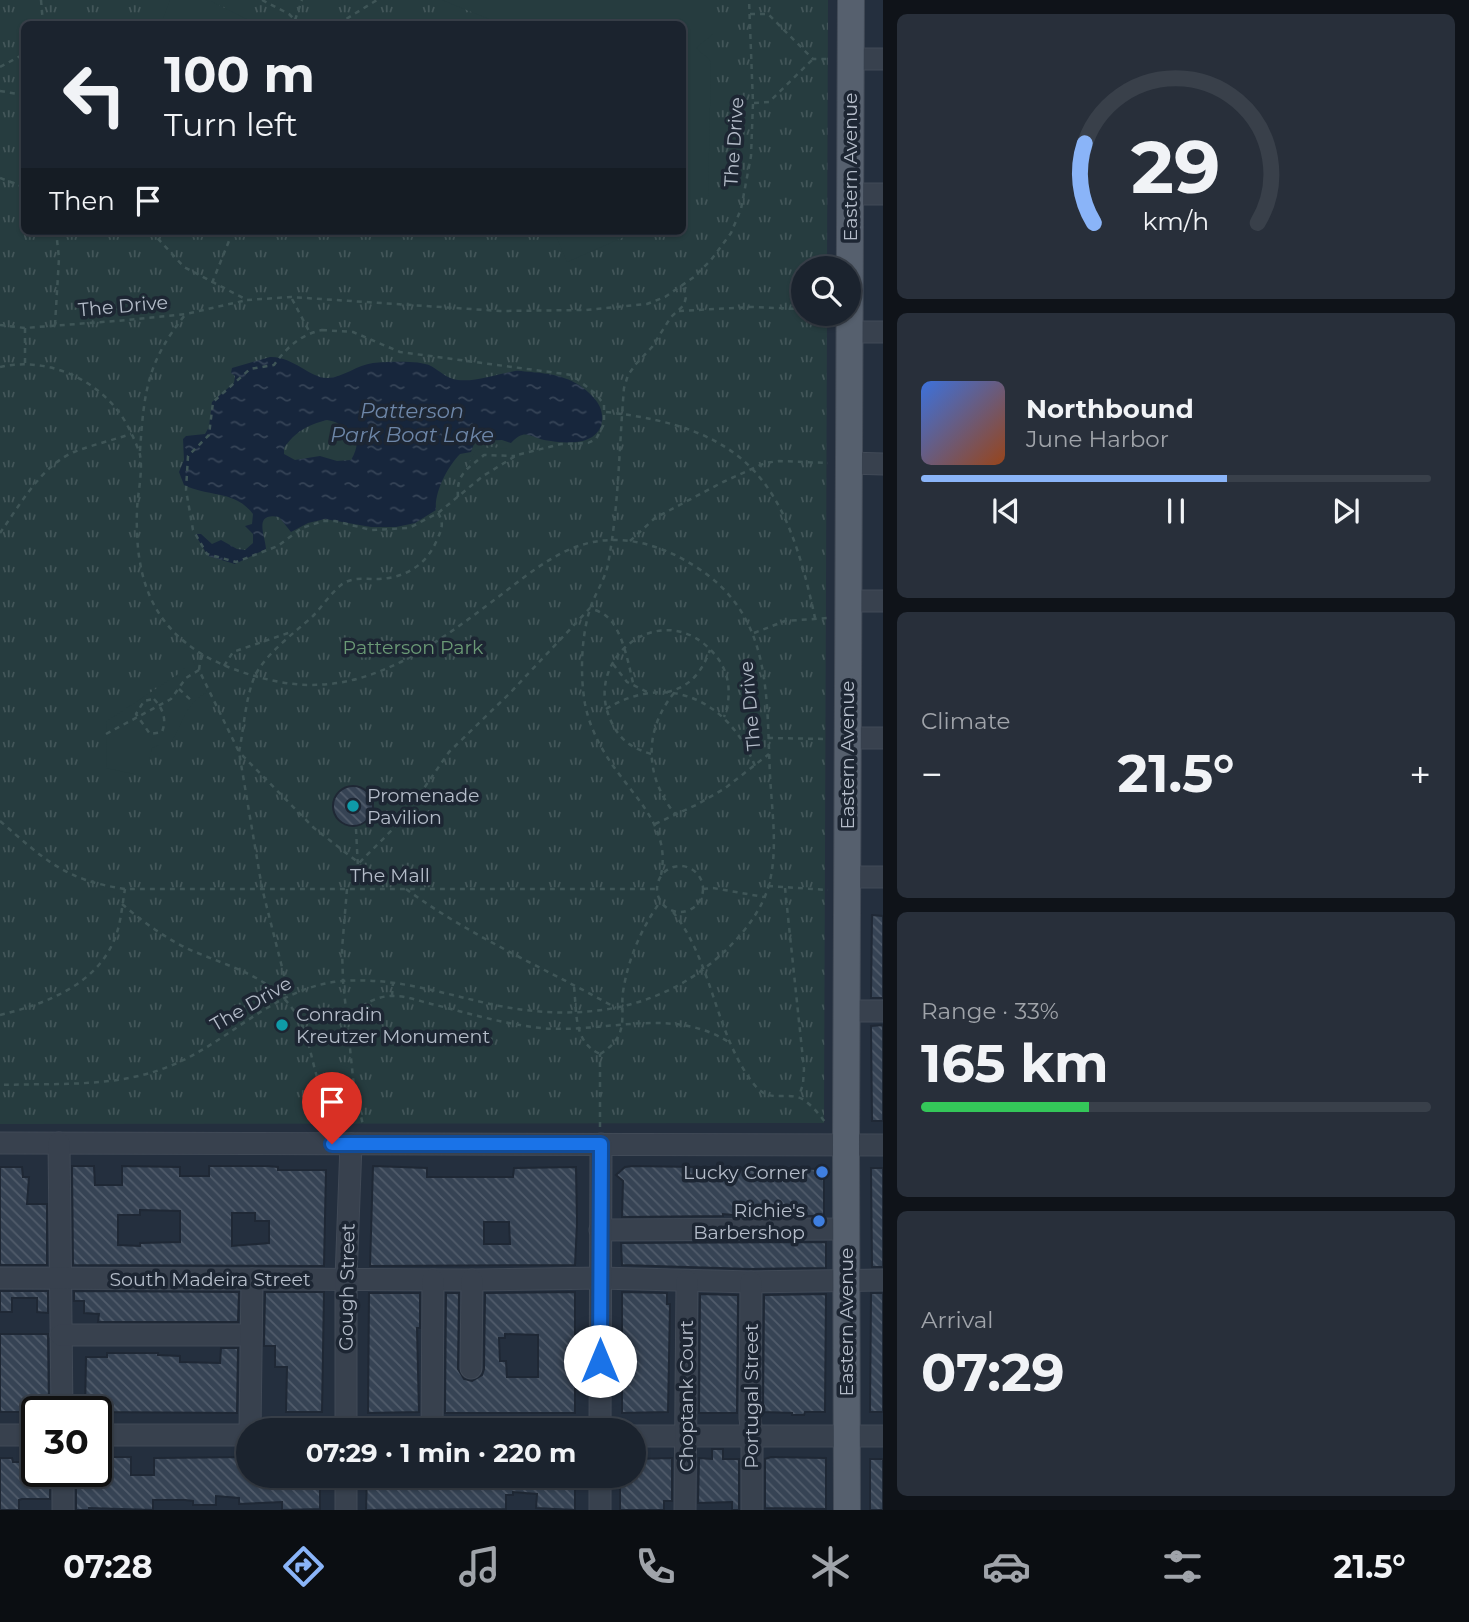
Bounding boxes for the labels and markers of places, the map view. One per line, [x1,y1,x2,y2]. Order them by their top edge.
place label: Promenade Pavilion [367,784,480,829]
marker: Promenade Pavilion [345,798,361,814]
place label: Conradin Kreutzer Monument [296,1003,490,1048]
marker: Conradin Kreutzer Monument [274,1017,290,1033]
pin [302,1072,362,1144]
place label: Lucky Corner [683,1161,808,1184]
marker: Lucky Corner [814,1164,830,1180]
place label: Richie's Barbershop [693,1199,805,1244]
marker: Richie's Barbershop [811,1213,827,1229]

